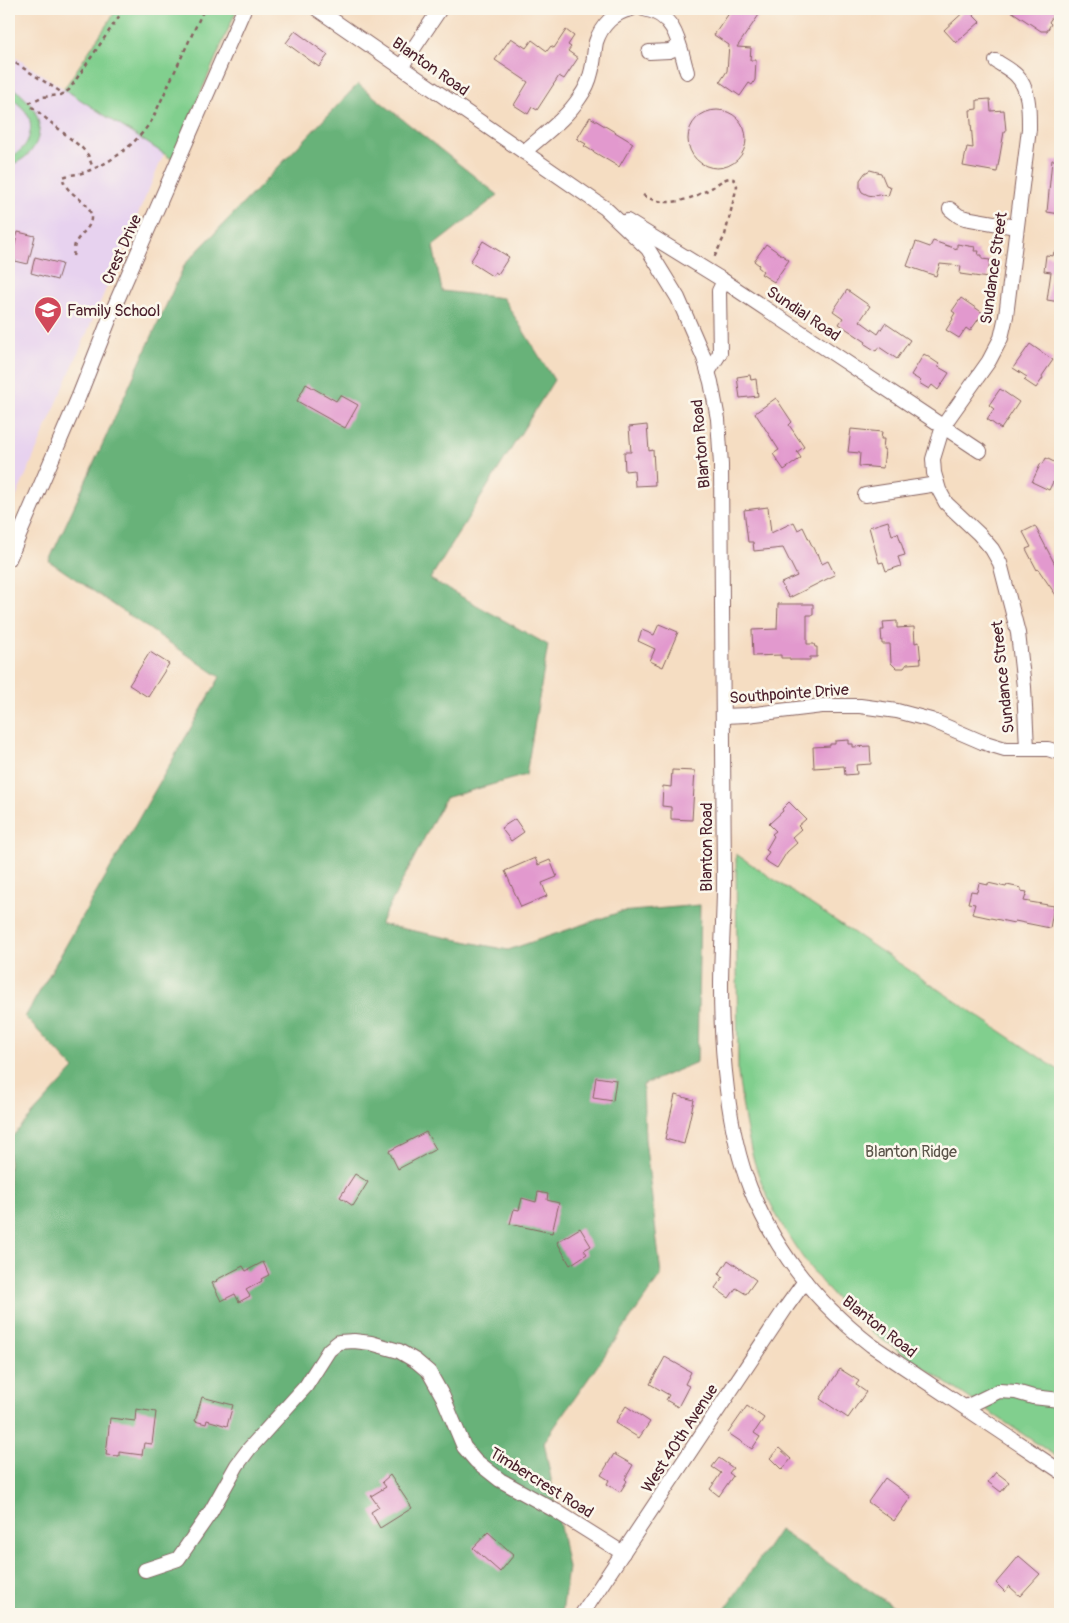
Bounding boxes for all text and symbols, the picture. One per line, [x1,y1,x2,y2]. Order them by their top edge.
street label: Blanton Road [388,33,473,101]
street label: Sundance Street [976,210,1012,326]
street label: Crest Drive [98,211,146,287]
street label: Sundial Road [763,282,844,346]
school or university icon: Family School [33,295,63,334]
place label: Family School [67,301,160,321]
street label: Blanton Road [687,399,715,489]
street label: Sundance Street [987,619,1019,734]
street label: Southpointe Drive [729,680,850,708]
street label: Blanton Road [697,802,717,892]
park label: Blanton Ridge [865,1142,957,1162]
street label: Blanton Road [838,1291,921,1362]
street label: West 40th Avenue [637,1380,722,1497]
street label: Timbercrest Road [486,1443,597,1523]

